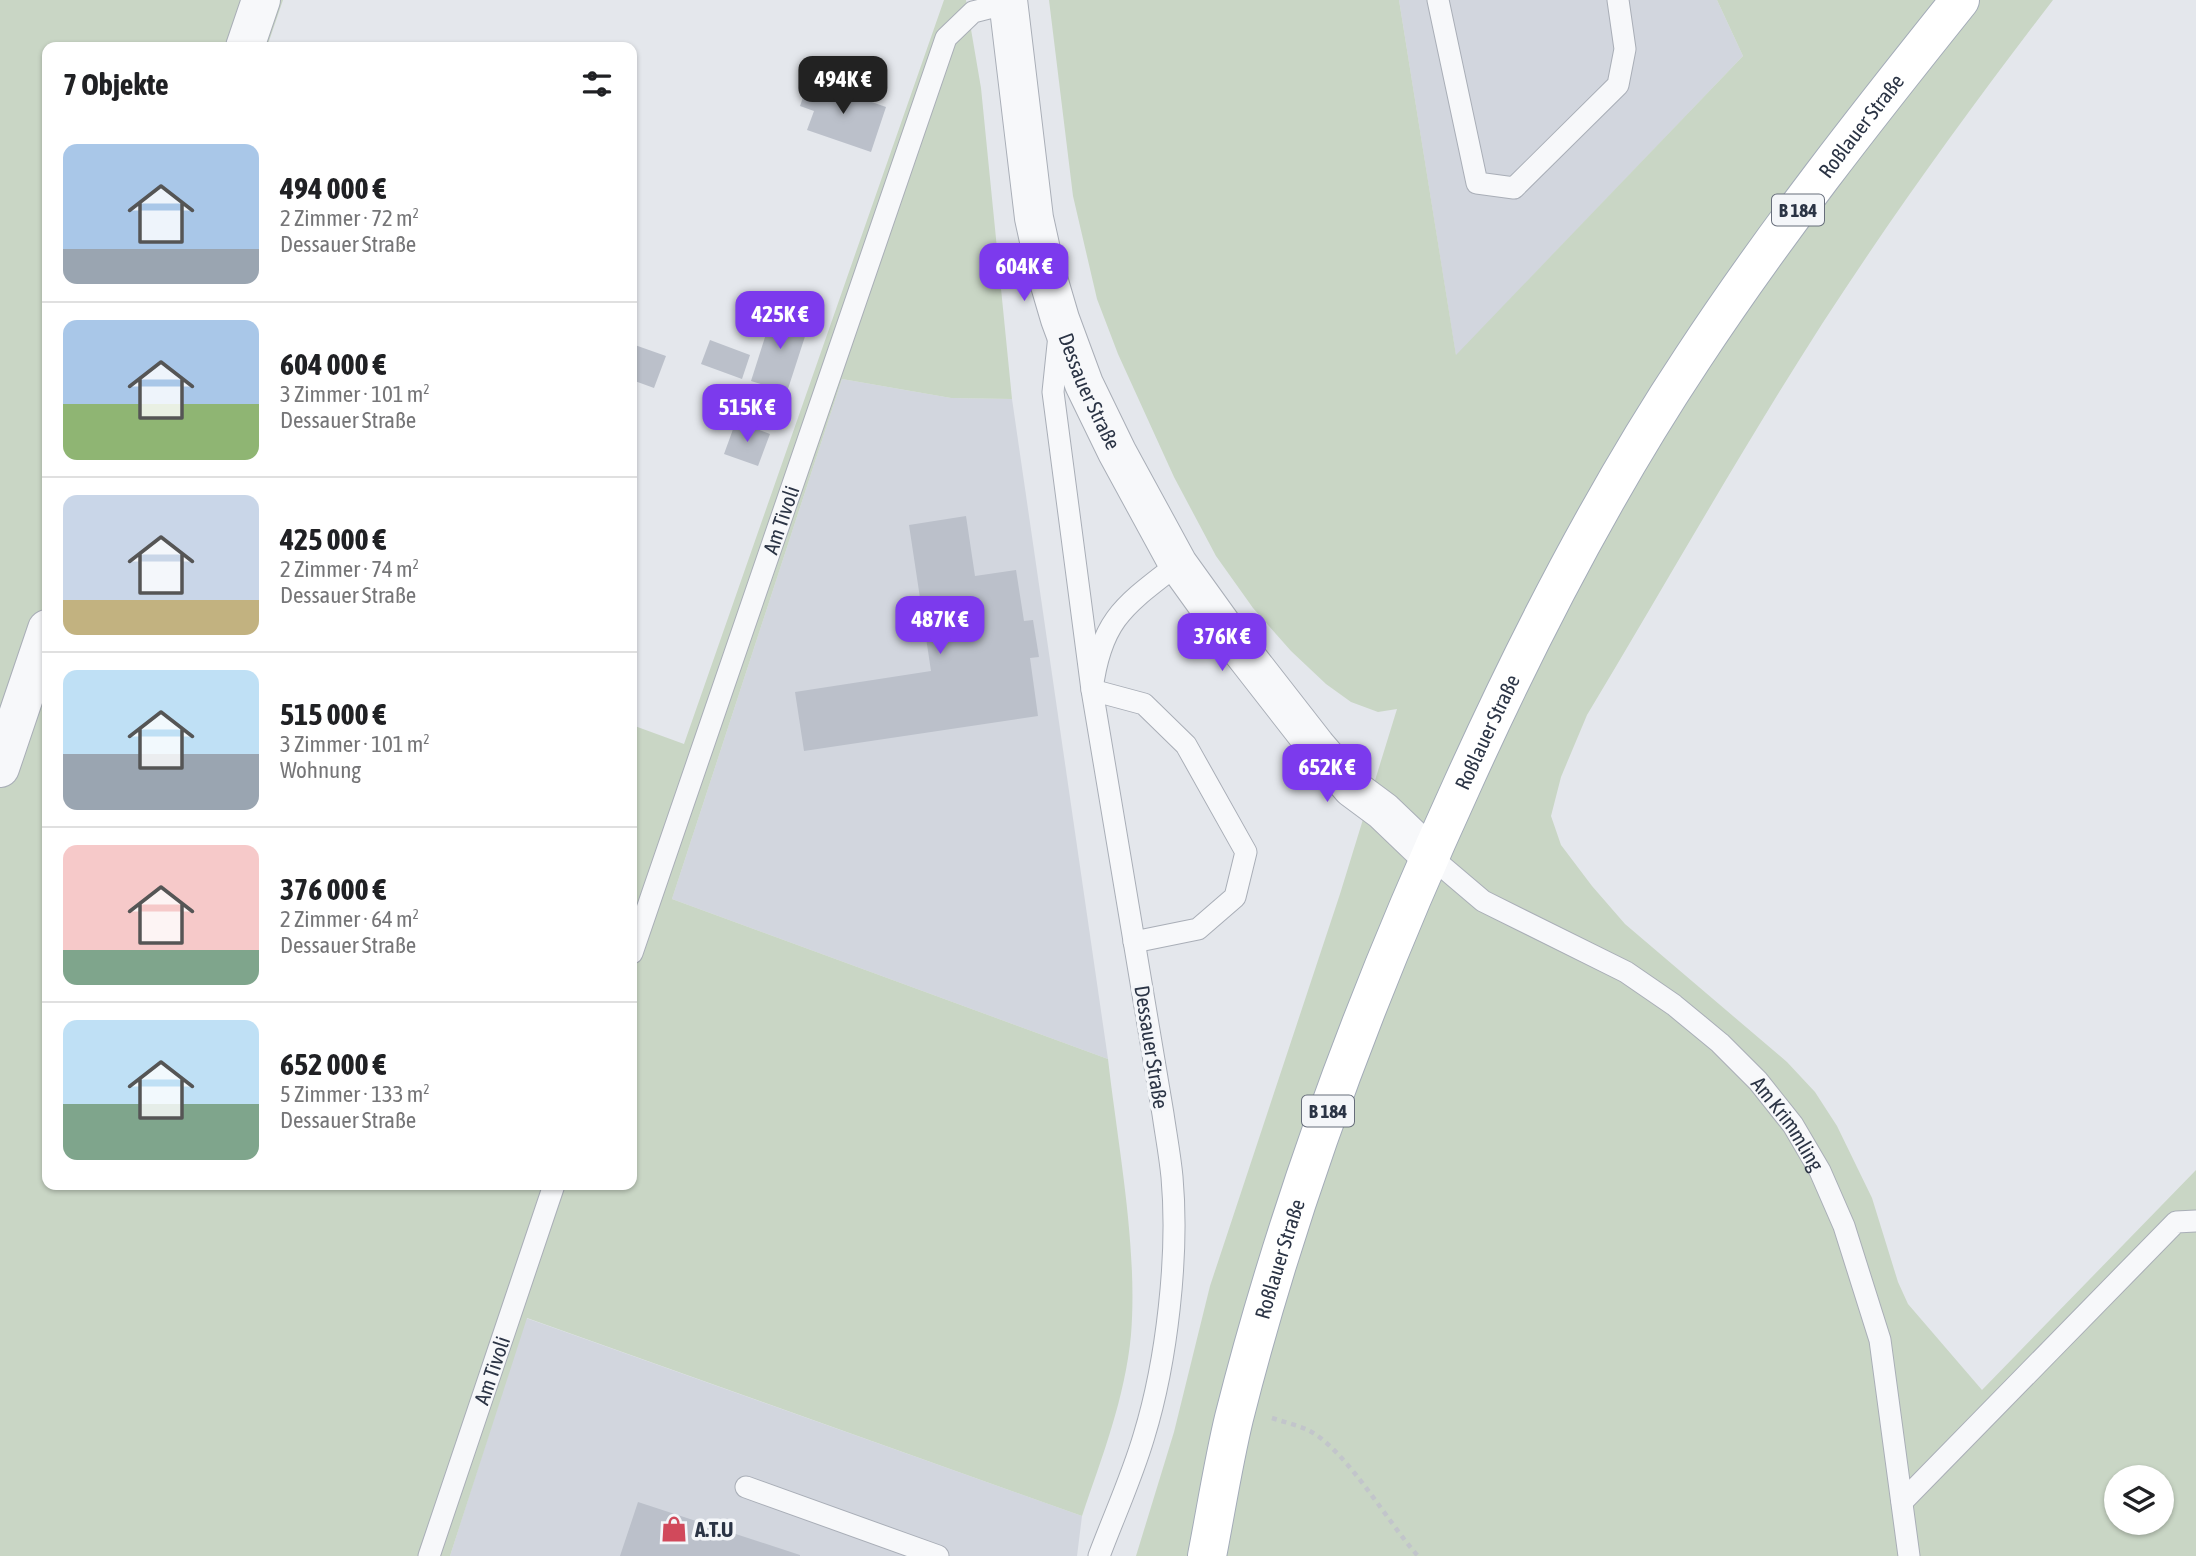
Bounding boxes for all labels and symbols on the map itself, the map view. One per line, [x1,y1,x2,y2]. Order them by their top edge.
pin: 494K € [786,57,900,116]
street label: Roßlauer Straße [1813,69,1908,182]
road number: B 184 [1772,194,1824,226]
pin: 604K € [967,244,1081,303]
pin: 425K € [723,292,837,351]
street label: Dessauer Straße [1054,330,1126,453]
pin: 515K € [690,384,804,444]
street label: Am Tivoli [758,482,803,557]
pin: 487K € [883,596,997,656]
pin: 376K € [1165,614,1279,673]
street label: Roßlauer Straße [1450,670,1524,793]
pin: 652K € [1270,744,1384,804]
street label: Dessauer Straße [1130,984,1174,1110]
street label: Am Krimmling [1747,1071,1829,1175]
road number: B 184 [1302,1096,1354,1126]
street label: Roßlauer Straße [1249,1196,1309,1322]
street label: Am Tivoli [469,1333,514,1408]
shop icon: A.T.U [659,1514,689,1544]
place label: A.T.U [694,1517,733,1541]

